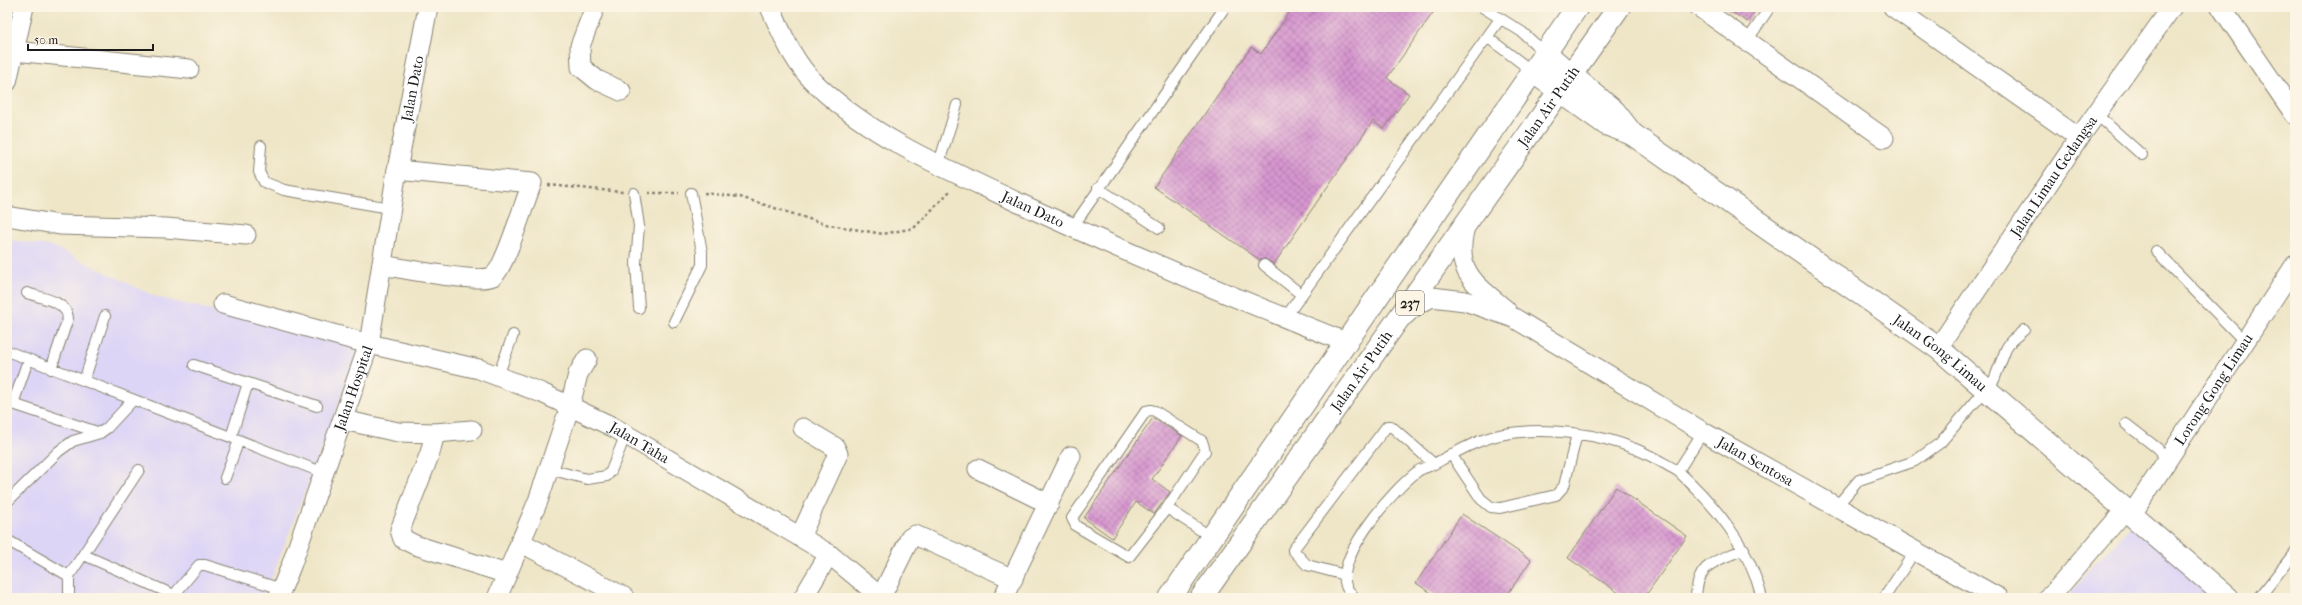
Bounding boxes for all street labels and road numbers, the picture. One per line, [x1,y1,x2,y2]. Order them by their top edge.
street label: Jalan Dato [397,54,428,124]
street label: Jalan Air Putih [1513,62,1584,151]
street label: Jalan Limau Gedangsa [2006,111,2102,241]
street label: Jalan Dato [998,187,1067,232]
road number: 237 [1396,291,1424,315]
street label: Jalan Gong Limau [1889,310,1991,396]
street label: Jalan Air Putih [1326,327,1397,416]
street label: Lorong Gong Limau [2171,330,2257,449]
street label: Jalan Hospital [330,343,377,434]
street label: Jalan Taha [605,417,674,468]
street label: Jalan Sentosa [1713,432,1798,490]

